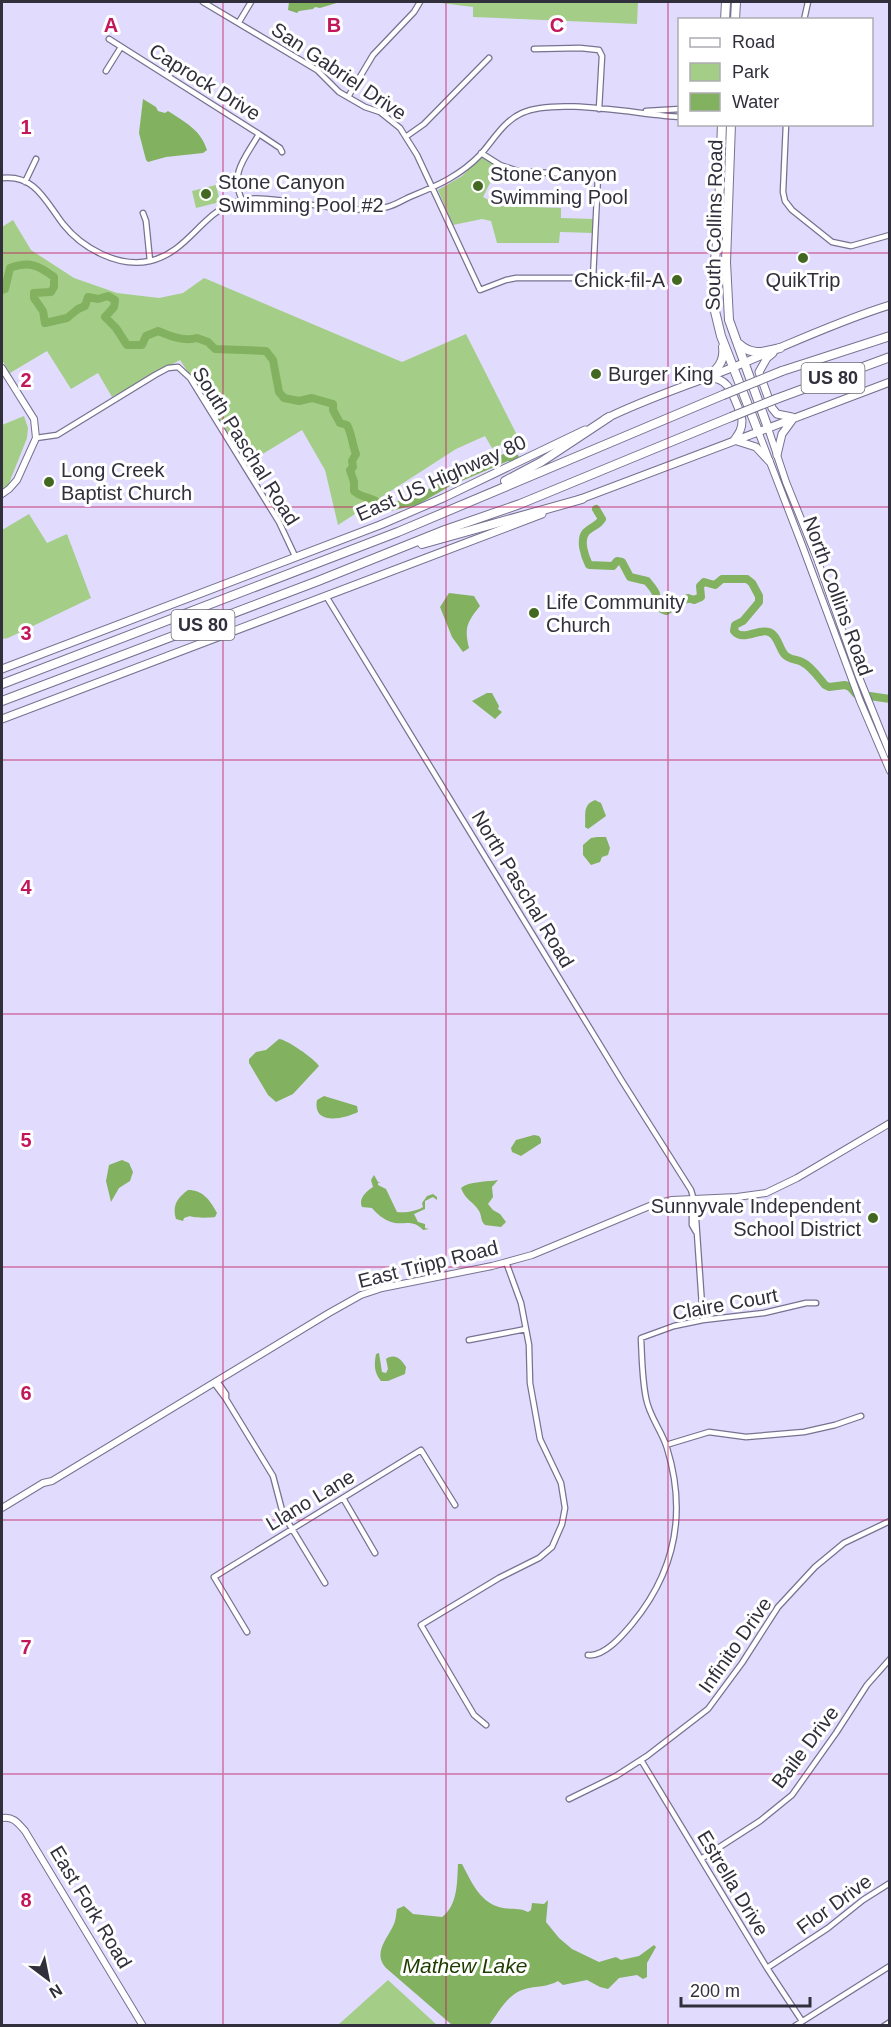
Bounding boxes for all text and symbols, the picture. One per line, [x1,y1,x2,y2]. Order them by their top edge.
text: A [104,14,118,36]
text: B [327,14,341,36]
text: C [550,14,564,36]
street label: San Gabriel Drive [267,18,411,124]
legend [678,18,873,126]
text: Road [732,32,775,52]
street label: Caprock Drive [145,39,265,125]
text: Park [732,62,770,82]
text: Water [732,92,779,112]
text: 1 [20,116,32,138]
street label: South Collins Road [702,139,726,311]
place label: Stone Canyon Swimming Pool [490,163,628,208]
place label: Stone Canyon Swimming Pool #2 [218,171,384,216]
marker: Stone Canyon Swimming Pool [471,179,485,193]
marker: Stone Canyon Swimming Pool #2 [199,187,213,201]
marker: QuikTrip [796,251,810,265]
place label: Chick-fil-A [574,269,666,291]
place label: QuikTrip [766,269,840,291]
marker: Chick-fil-A [670,273,684,287]
street label: South Paschal Road [188,363,304,529]
place label: Burger King [608,363,714,385]
road number: US 80 [802,363,864,393]
marker: Burger King [589,367,603,381]
text: 2 [20,369,32,391]
street label: East US Highway 80 [353,431,529,525]
place label: Long Creek Baptist Church [61,459,192,504]
marker: Long Creek Baptist Church [42,475,56,489]
street label: North Collins Road [799,513,877,679]
place label: Life Community Church [546,591,685,636]
marker: Life Community Church [527,606,541,620]
road number: US 80 [172,610,234,640]
text: 3 [20,622,32,644]
street label: North Paschal Road [467,807,579,971]
text: 4 [20,876,32,898]
text: 5 [20,1129,32,1151]
place label: Sunnyvale Independent School District [651,1195,861,1240]
marker: Sunnyvale Independent School District [866,1211,880,1225]
street label: East Tripp Road [356,1236,500,1292]
street label: Claire Court [671,1284,780,1324]
text: 6 [20,1382,32,1404]
street label: Llano Lane [262,1465,358,1535]
street label: Infinito Drive [694,1593,776,1697]
text: 7 [20,1636,32,1658]
street label: Baile Drive [767,1702,843,1792]
street label: Estrella Drive [693,1826,773,1940]
street label: East Fork Road [46,1842,136,1972]
street label: Flor Drive [792,1870,876,1938]
text: 8 [20,1889,32,1911]
north arrow [18,1949,78,2009]
water label: Mathew Lake [403,1954,527,1977]
scale bar [681,1970,810,2008]
text: N [46,1981,65,2002]
text: 200 m [690,1981,740,2001]

